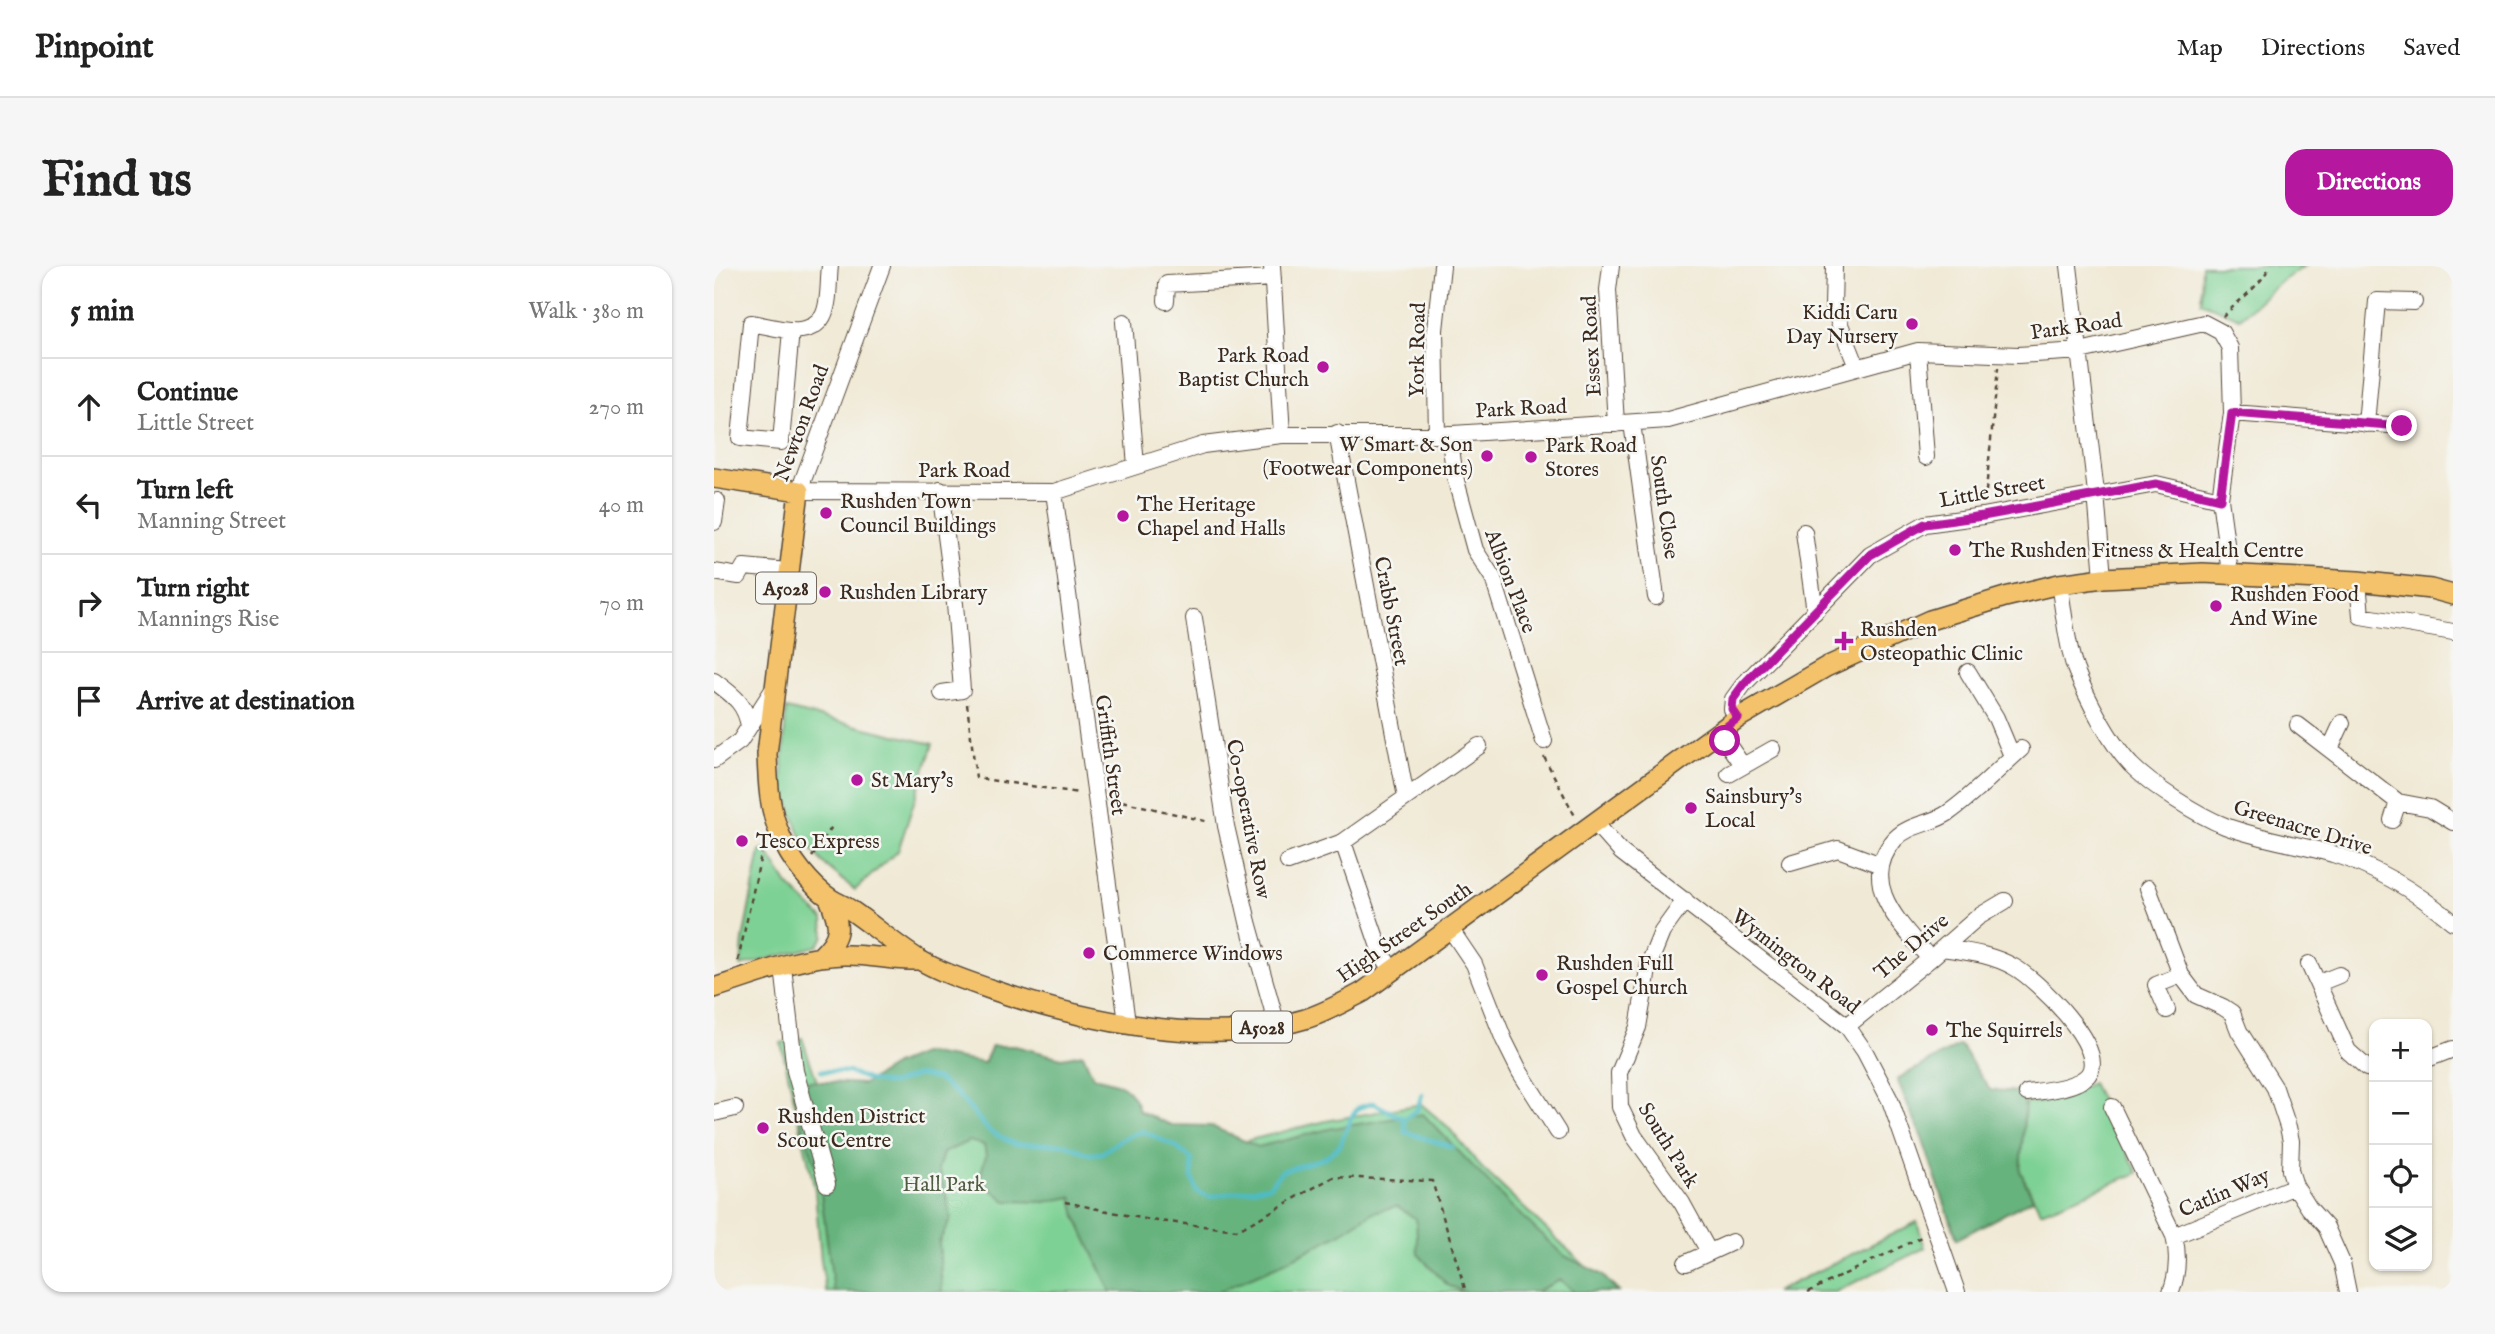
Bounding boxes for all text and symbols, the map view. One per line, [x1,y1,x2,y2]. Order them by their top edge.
text: Pinpoint [35,27,154,69]
text: Map [2177,33,2223,64]
text: Directions [2261,33,2365,64]
text: Saved [2403,33,2460,64]
button: Directions [2285,149,2453,216]
text: Find us [42,151,192,213]
text: 5 min [70,293,135,331]
street label: Essex Road [1576,294,1609,397]
text: Walk · 380 m [528,297,644,326]
place label: Kiddi Caru Day Nursery [1786,300,1899,351]
street label: York Road [1404,301,1433,398]
street label: Park Road [2029,308,2124,347]
marker: Kiddi Caru Day Nursery [1904,316,1920,332]
place label: Park Road Baptist Church [1178,343,1310,394]
marker: Park Road Baptist Church [1315,359,1331,375]
street label: Newton Road [769,361,836,486]
text: Continue [137,376,238,409]
icon: ahead [70,388,108,426]
text: 270 m [589,393,644,422]
street label: Park Road [1474,394,1569,425]
text: Little Street [137,409,254,438]
route end [2386,410,2417,441]
place label: W Smart & Son (Footwear Components) [1263,432,1473,483]
place label: Park Road Stores [1545,433,1638,484]
marker: W Smart & Son (Footwear Components) [1479,448,1495,464]
marker: Park Road Stores [1523,449,1539,465]
street label: South Close [1643,453,1684,561]
street label: Park Road [918,458,1011,485]
street label: Little Street [1937,470,2047,515]
text: Turn left [137,474,234,507]
icon: left [70,486,108,524]
place label: Rushden Town Council Buildings [840,489,996,540]
text: 40 m [599,491,644,520]
place label: The Heritage Chapel and Halls [1137,492,1286,543]
marker: Rushden Town Council Buildings [818,505,834,521]
text: Manning Street [137,507,286,536]
marker: The Heritage Chapel and Halls [1115,508,1131,524]
street label: Albion Place [1477,525,1542,638]
place label: The Rushden Fitness & Health Centre [1969,538,2304,565]
marker: The Rushden Fitness & Health Centre [1947,542,1963,558]
street label: Crabb Street [1367,554,1414,668]
text: Turn right [137,572,250,605]
road number: A5028 [756,572,816,604]
place label: Rushden Library [839,580,988,607]
place label: Rushden Food And Wine [2229,582,2360,633]
icon: right [70,584,108,622]
marker: Rushden Library [817,584,833,600]
text: 70 m [599,589,644,618]
marker: Rushden Food And Wine [2208,598,2224,614]
text: Mannings Rise [137,605,279,634]
place label: Rushden Osteopathic Clinic [1860,617,2023,668]
marker: Rushden Osteopathic Clinic [1834,631,1854,651]
icon: arrive [70,682,108,720]
text: Arrive at destination [137,685,355,718]
street label: Griffith Street [1088,693,1131,817]
route start [1709,725,1740,756]
street label: Co-operative Row [1219,737,1276,903]
place label: St Mary's [871,768,953,795]
marker: St Mary's [849,772,865,788]
place label: Sainsbury's Local [1705,784,1802,835]
street label: Greenacre Drive [2230,795,2376,862]
marker: Sainsbury's Local [1683,800,1699,816]
place label: Tesco Express [756,829,880,856]
marker: Tesco Express [734,833,750,849]
street label: High Street South [1332,877,1478,990]
street label: Wymington Road [1725,903,1866,1021]
street label: The Drive [1869,908,1955,986]
place label: Commerce Windows [1103,941,1283,968]
marker: Commerce Windows [1081,945,1097,961]
place label: Rushden Full Gospel Church [1556,951,1688,1002]
marker: Rushden Full Gospel Church [1534,967,1550,983]
road number: A5028 [1232,1012,1292,1042]
place label: The Squirrels [1946,1018,2063,1045]
map controls [2369,1019,2432,1271]
button: + [2369,1019,2432,1082]
marker: The Squirrels [1924,1022,1940,1038]
button: − [2369,1082,2432,1145]
street label: South Park [1631,1098,1705,1194]
place label: Rushden District Scout Centre [777,1104,925,1155]
marker: Rushden District Scout Centre [755,1120,771,1136]
button: locate [2369,1145,2432,1208]
street label: Catlin Way [2175,1162,2275,1225]
park label: Hall Park [902,1172,986,1199]
button: layers [2369,1208,2432,1271]

